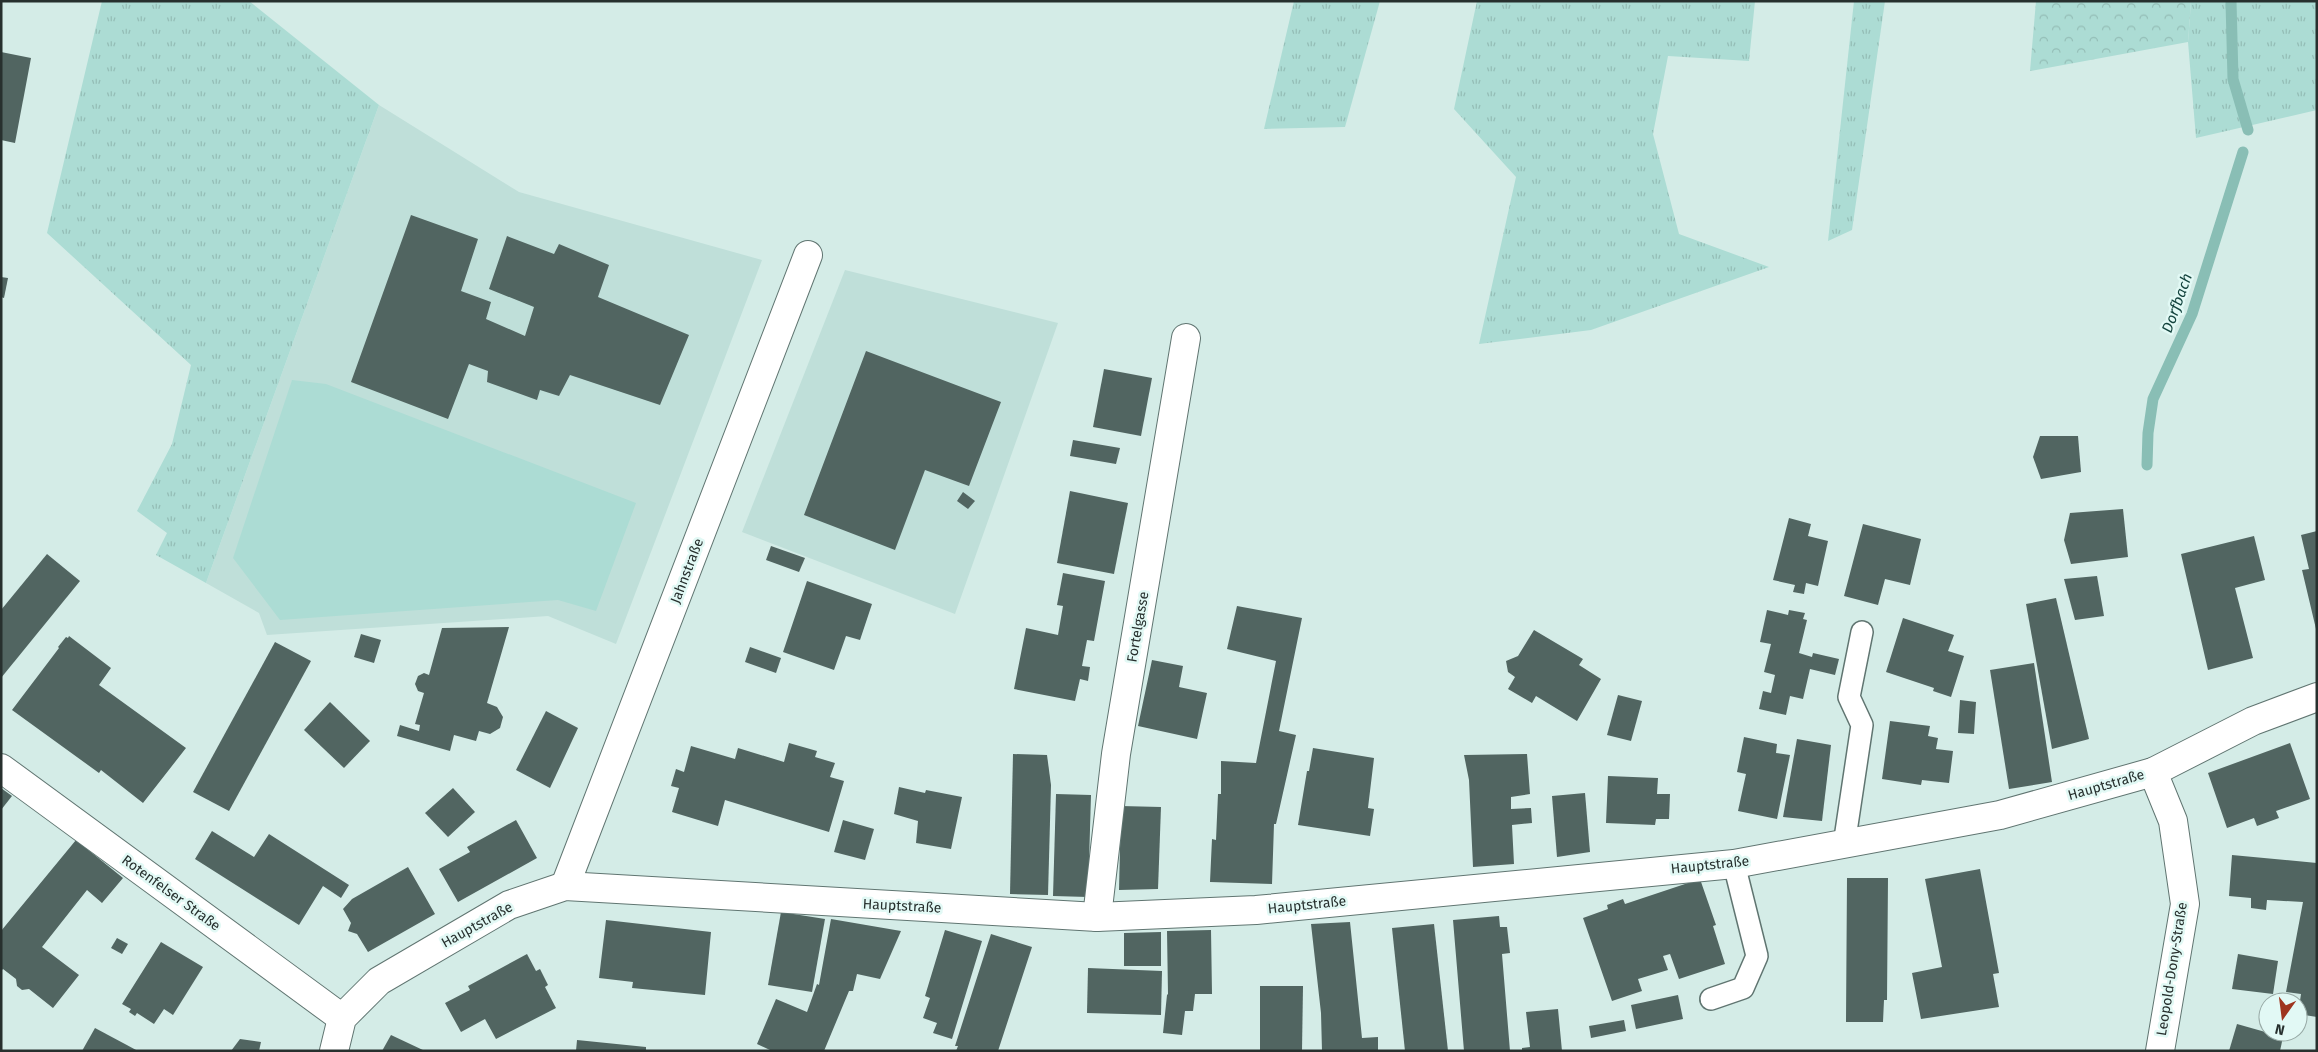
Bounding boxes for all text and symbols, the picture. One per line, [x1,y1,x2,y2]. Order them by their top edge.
water label: Dorfbach [2158,271,2196,335]
street label: Jahnstraße [667,536,707,606]
street label: Fortelgasse [1123,590,1153,664]
street label: Hauptstraße [2066,766,2146,804]
street label: Rotenfelser Straße [118,851,224,935]
street label: Hauptstraße [1670,852,1750,878]
street label: Hauptstraße [1267,892,1347,918]
street label: Hauptstraße [862,895,942,917]
street label: Hauptstraße [438,898,516,952]
street label: Leopold-Dony-Straße [2153,901,2191,1037]
north arrow [2258,992,2308,1042]
text: N [2273,1020,2287,1039]

